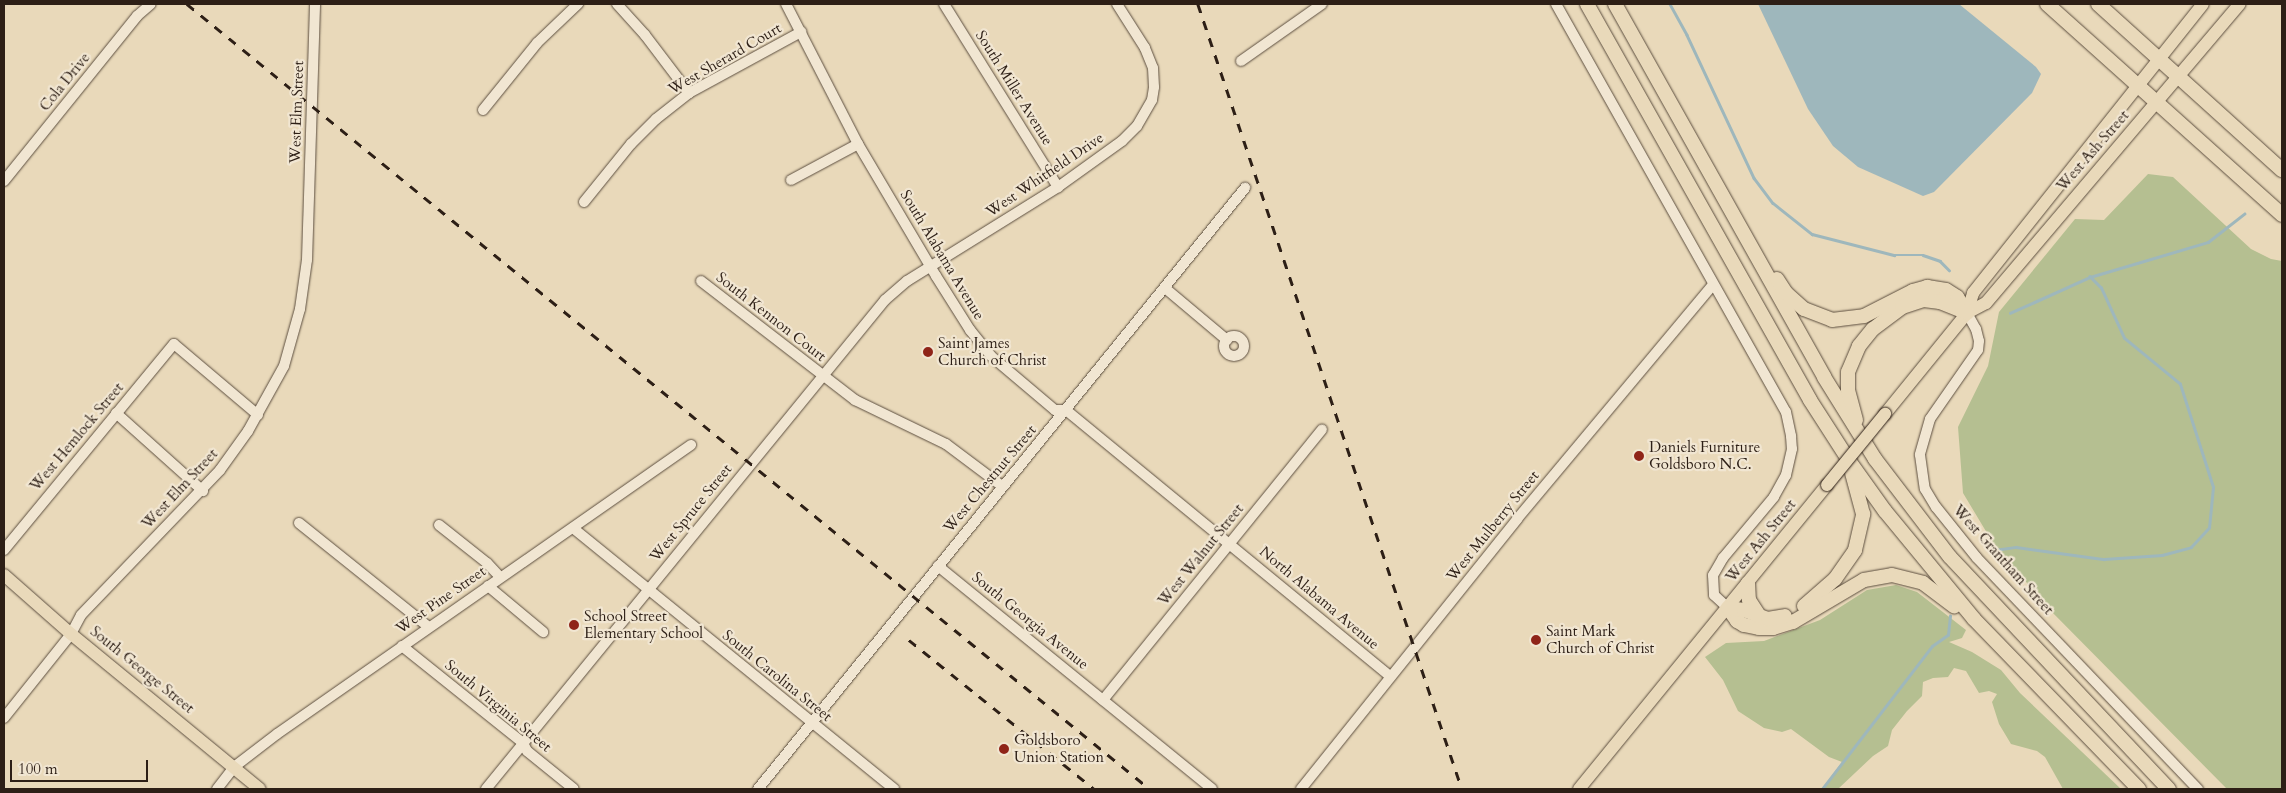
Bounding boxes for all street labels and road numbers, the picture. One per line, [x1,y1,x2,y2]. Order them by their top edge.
street label: West Sherard Court [665,19,785,99]
street label: South Miller Avenue [971,27,1057,149]
street label: Cola Drive [36,49,94,115]
street label: West Elm Street [286,60,308,164]
street label: West Ash Street [2053,107,2133,195]
street label: West Whitfield Drive [983,129,1107,221]
street label: South Alabama Avenue [896,187,988,323]
street label: South Kennon Court [712,268,830,366]
street label: West Hemlock Street [26,379,128,495]
street label: West Chestnut Street [940,421,1040,537]
street label: West Elm Street [138,445,222,533]
street label: West Spruce Street [646,461,736,565]
street label: West Mulberry Street [1443,467,1543,585]
street label: West Ash Street [1722,496,1800,586]
street label: West Walnut Street [1154,501,1248,609]
street label: West Grantham Street [1949,501,2057,619]
street label: North Alabama Avenue [1255,543,1383,653]
street label: West Pine Street [393,562,489,638]
street label: South Georgia Avenue [968,568,1092,674]
street label: South George Street [86,623,198,717]
street label: South Carolina Street [719,626,835,726]
street label: South Virginia Street [441,656,555,756]

